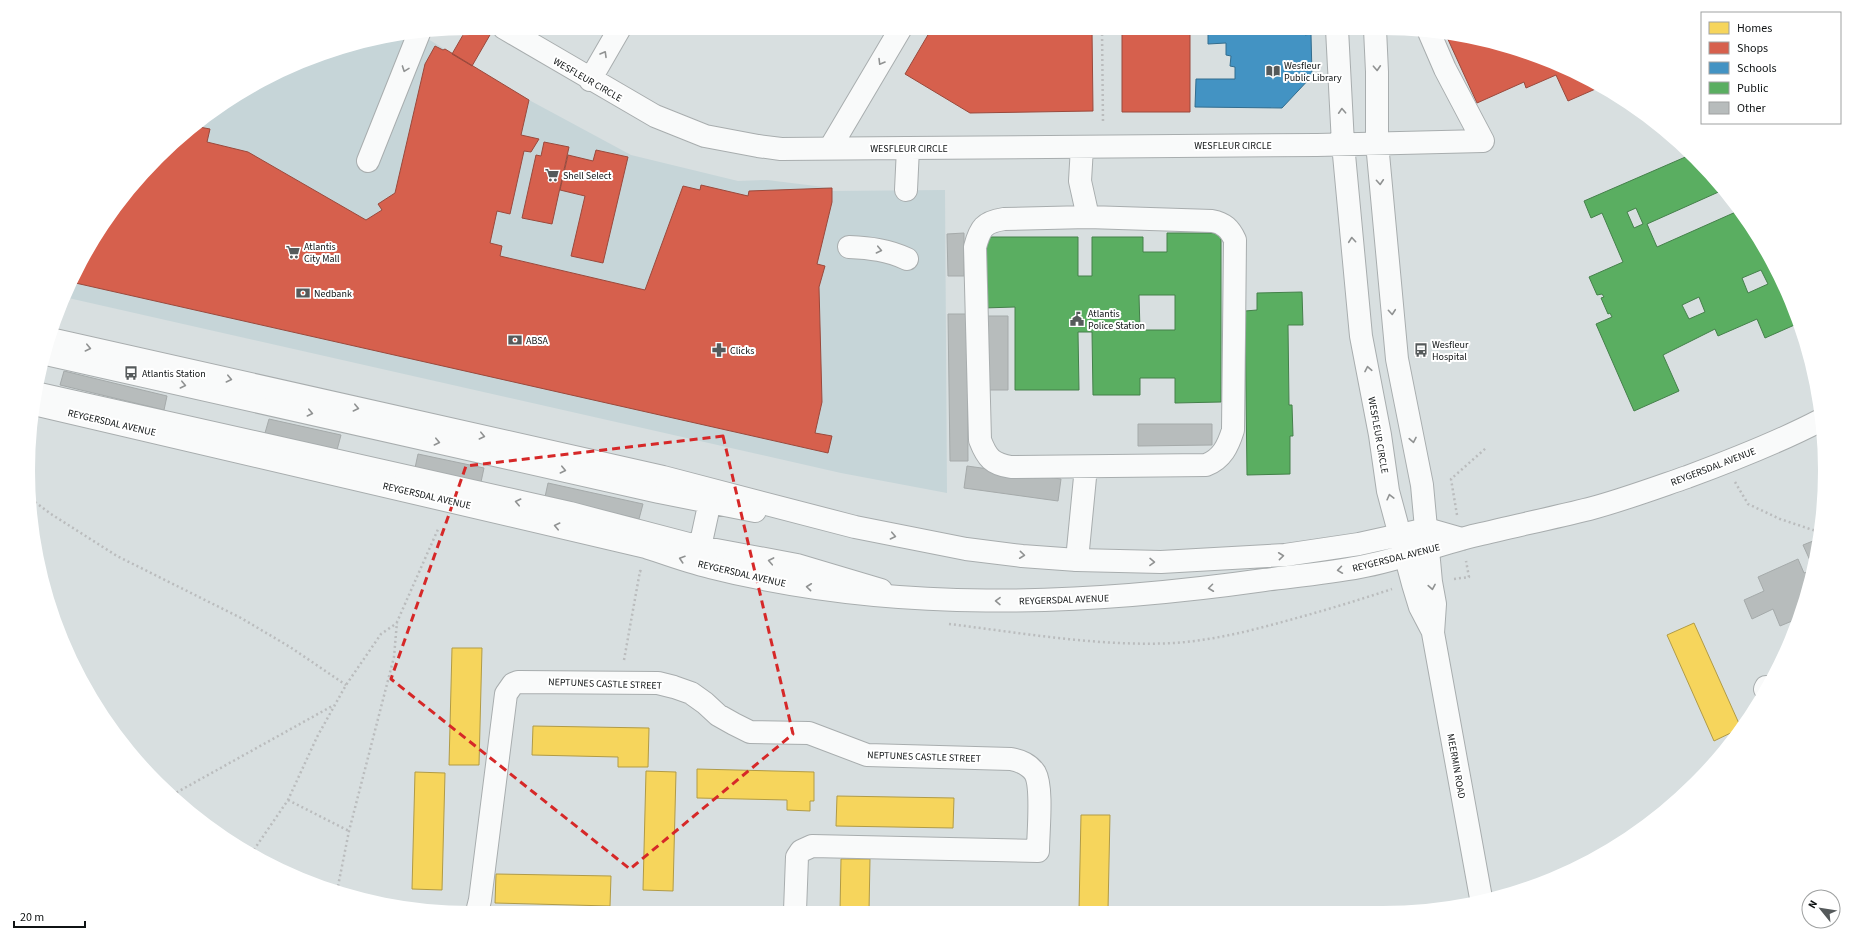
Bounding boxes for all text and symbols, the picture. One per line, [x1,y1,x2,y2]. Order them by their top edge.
legend [1701,12,1841,124]
text: Homes [1737,20,1772,37]
text: Shops [1737,40,1768,57]
one-way arrow [600,51,607,58]
street label: WESFLEUR CIRCLE [550,54,625,105]
one-way arrow [878,58,885,65]
place label: Wesfleur Public Library [1284,59,1342,85]
text: Schools [1737,60,1777,77]
library icon: Wesfleur Public Library [1265,63,1281,79]
one-way arrow [1373,65,1381,71]
one-way arrow [402,66,410,73]
text: Public [1737,80,1769,97]
text: Other [1737,100,1767,117]
one-way arrow [1338,108,1346,114]
street label: WESFLEUR CIRCLE [1194,139,1272,153]
street label: WESFLEUR CIRCLE [870,142,948,156]
supermarket icon: Shell Select [544,167,560,183]
place label: Shell Select [563,169,612,183]
one-way arrow [1376,179,1385,185]
one-way arrow [1348,237,1357,243]
place label: Atlantis City Mall [304,240,340,266]
supermarket icon: Atlantis City Mall [285,244,301,260]
one-way arrow [876,245,882,253]
bank icon: Nedbank [295,285,311,301]
place label: Nedbank [314,287,352,301]
place label: Atlantis Police Station [1088,307,1145,333]
one-way arrow [1388,309,1397,315]
public building icon: Atlantis Police Station [1069,311,1085,327]
bank icon: ABSA [507,332,523,348]
place label: ABSA [526,334,549,348]
place label: Wesfleur Hospital [1432,338,1469,364]
pharmacy icon: Clicks [711,342,727,358]
bus stop icon: Wesfleur Hospital [1413,342,1429,358]
one-way arrow [85,343,91,351]
place label: Clicks [730,344,754,358]
bus stop icon: Atlantis Station [123,365,139,381]
one-way arrow [1364,366,1372,372]
place label: Atlantis Station [142,367,206,381]
one-way arrow [226,375,232,383]
one-way arrow [180,380,186,388]
street label: WESFLEUR CIRCLE [1364,396,1392,475]
one-way arrow [352,403,359,411]
street label: REYGERSDAL AVENUE [66,406,157,440]
one-way arrow [307,409,313,417]
one-way arrow [479,432,486,440]
one-way arrow [433,437,440,445]
one-way arrow [1409,437,1417,443]
street label: REYGERSDAL AVENUE [1669,444,1758,490]
one-way arrow [560,466,567,474]
street label: REYGERSDAL AVENUE [381,479,472,513]
one-way arrow [1386,494,1395,501]
one-way arrow [515,498,521,506]
one-way arrow [554,522,560,530]
one-way arrow [890,531,896,539]
street label: REYGERSDAL AVENUE [1351,540,1442,576]
one-way arrow [1019,551,1025,560]
one-way arrow [1278,551,1284,560]
one-way arrow [679,555,686,563]
street label: REYGERSDAL AVENUE [696,557,787,591]
one-way arrow [768,557,775,565]
one-way arrow [1149,558,1155,566]
one-way arrow [1337,565,1343,574]
one-way arrow [806,583,812,592]
one-way arrow [1208,583,1214,592]
one-way arrow [1428,584,1436,590]
street label: REYGERSDAL AVENUE [1019,591,1109,609]
one-way arrow [995,597,1001,605]
street label: NEPTUNES CASTLE STREET [548,675,663,693]
street label: MEERMIN ROAD [1443,733,1469,800]
street label: NEPTUNES CASTLE STREET [867,748,982,766]
north arrow [1801,889,1841,929]
text: N [1804,897,1821,911]
scale bar [14,903,85,929]
text: 20 m [20,909,44,926]

